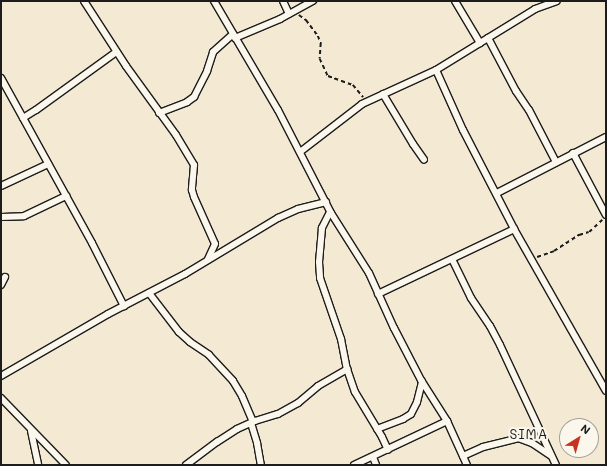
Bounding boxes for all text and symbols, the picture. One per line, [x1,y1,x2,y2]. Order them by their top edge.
north arrow [559,418,599,458]
text: N [578,420,594,437]
district label: SIMA [510,426,548,442]

